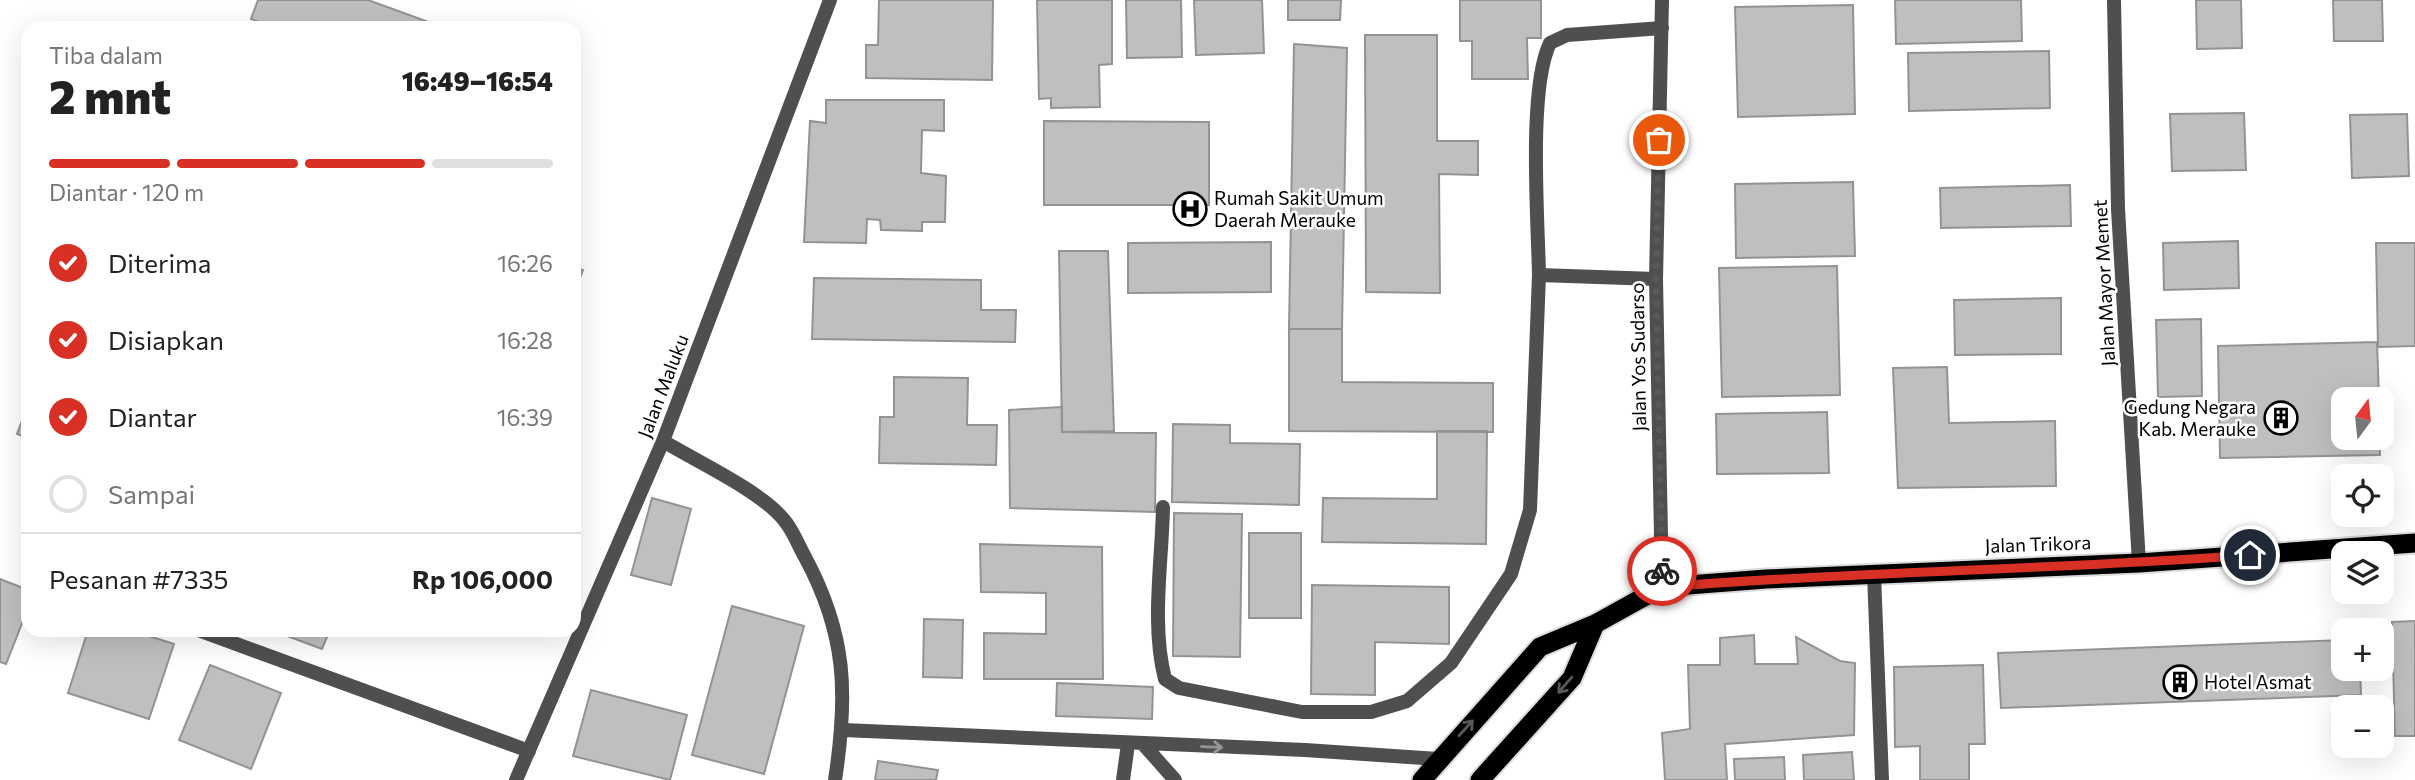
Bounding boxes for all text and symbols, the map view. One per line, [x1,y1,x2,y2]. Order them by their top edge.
text: Tiba dalam [49,41,163,69]
text: 16:49–16:54 [402,65,553,96]
text: 2 mnt [49,67,171,123]
pin [1629,110,1689,170]
icon: bag [1640,121,1678,159]
text: Diantar · 120 m [49,178,204,206]
place label: Rumah Sakit Umum Daerah Merauke [1214,186,1384,231]
hospital icon: Rumah Sakit Umum Daerah Merauke [1171,190,1209,228]
street label: Jalan Mayor Memet [2088,199,2119,367]
icon: check [49,244,87,282]
text: Diterima [108,247,211,278]
text: 16:26 [497,249,553,277]
street label: Jalan Yos Sudarso [1625,282,1650,432]
icon: check [49,321,87,359]
text: Disiapkan [108,324,224,355]
text: 16:28 [497,326,553,354]
street label: Jalan Maluku [632,331,693,441]
north arrow [2331,387,2394,450]
map controls [2331,387,2394,758]
place label: Gedung Negara Kab. Merauke [2124,395,2256,440]
icon: check [49,398,87,436]
building icon: Gedung Negara Kab. Merauke [2262,399,2300,437]
text: Diantar [108,401,197,432]
text: 16:39 [497,403,553,431]
button: locate [2331,464,2394,527]
text: Sampai [108,478,195,509]
pin [2220,525,2280,585]
street label: Jalan Trikora [1984,530,2092,557]
courier [1627,536,1697,606]
icon: home [2231,536,2269,574]
button: layers [2331,541,2394,604]
icon: bike [1643,552,1681,590]
text: Pesanan #7335 [49,563,228,594]
text: Rp 106,000 [412,563,553,594]
button: + [2331,618,2394,681]
building icon: Hotel Asmat [2161,663,2199,701]
place label: Hotel Asmat [2204,670,2312,693]
one-way arrow [1557,676,1573,694]
button: − [2331,695,2394,758]
one-way arrow [1458,719,1474,737]
one-way arrow [1200,740,1223,753]

